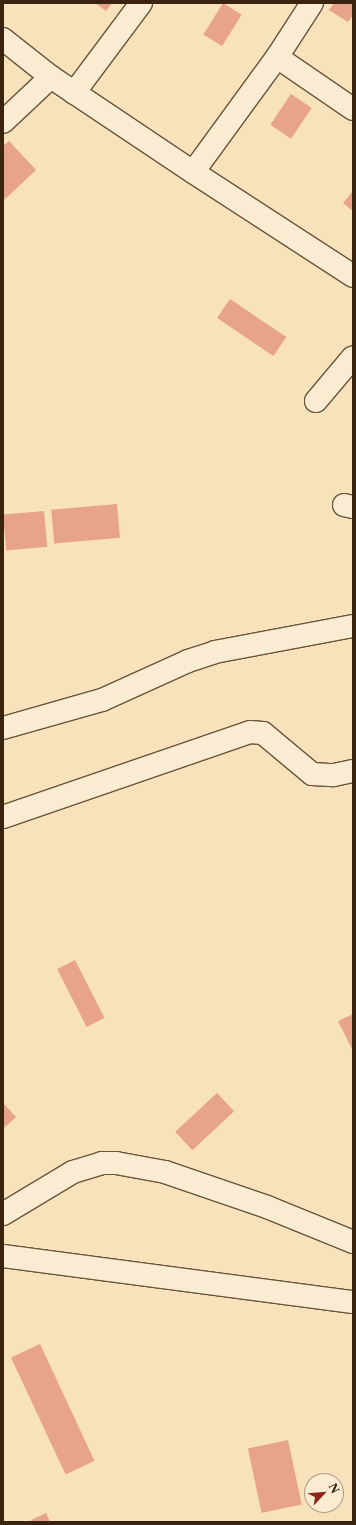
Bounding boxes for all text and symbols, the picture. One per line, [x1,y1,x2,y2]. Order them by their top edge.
north arrow [304,1473,344,1513]
text: N [325,1481,342,1496]

